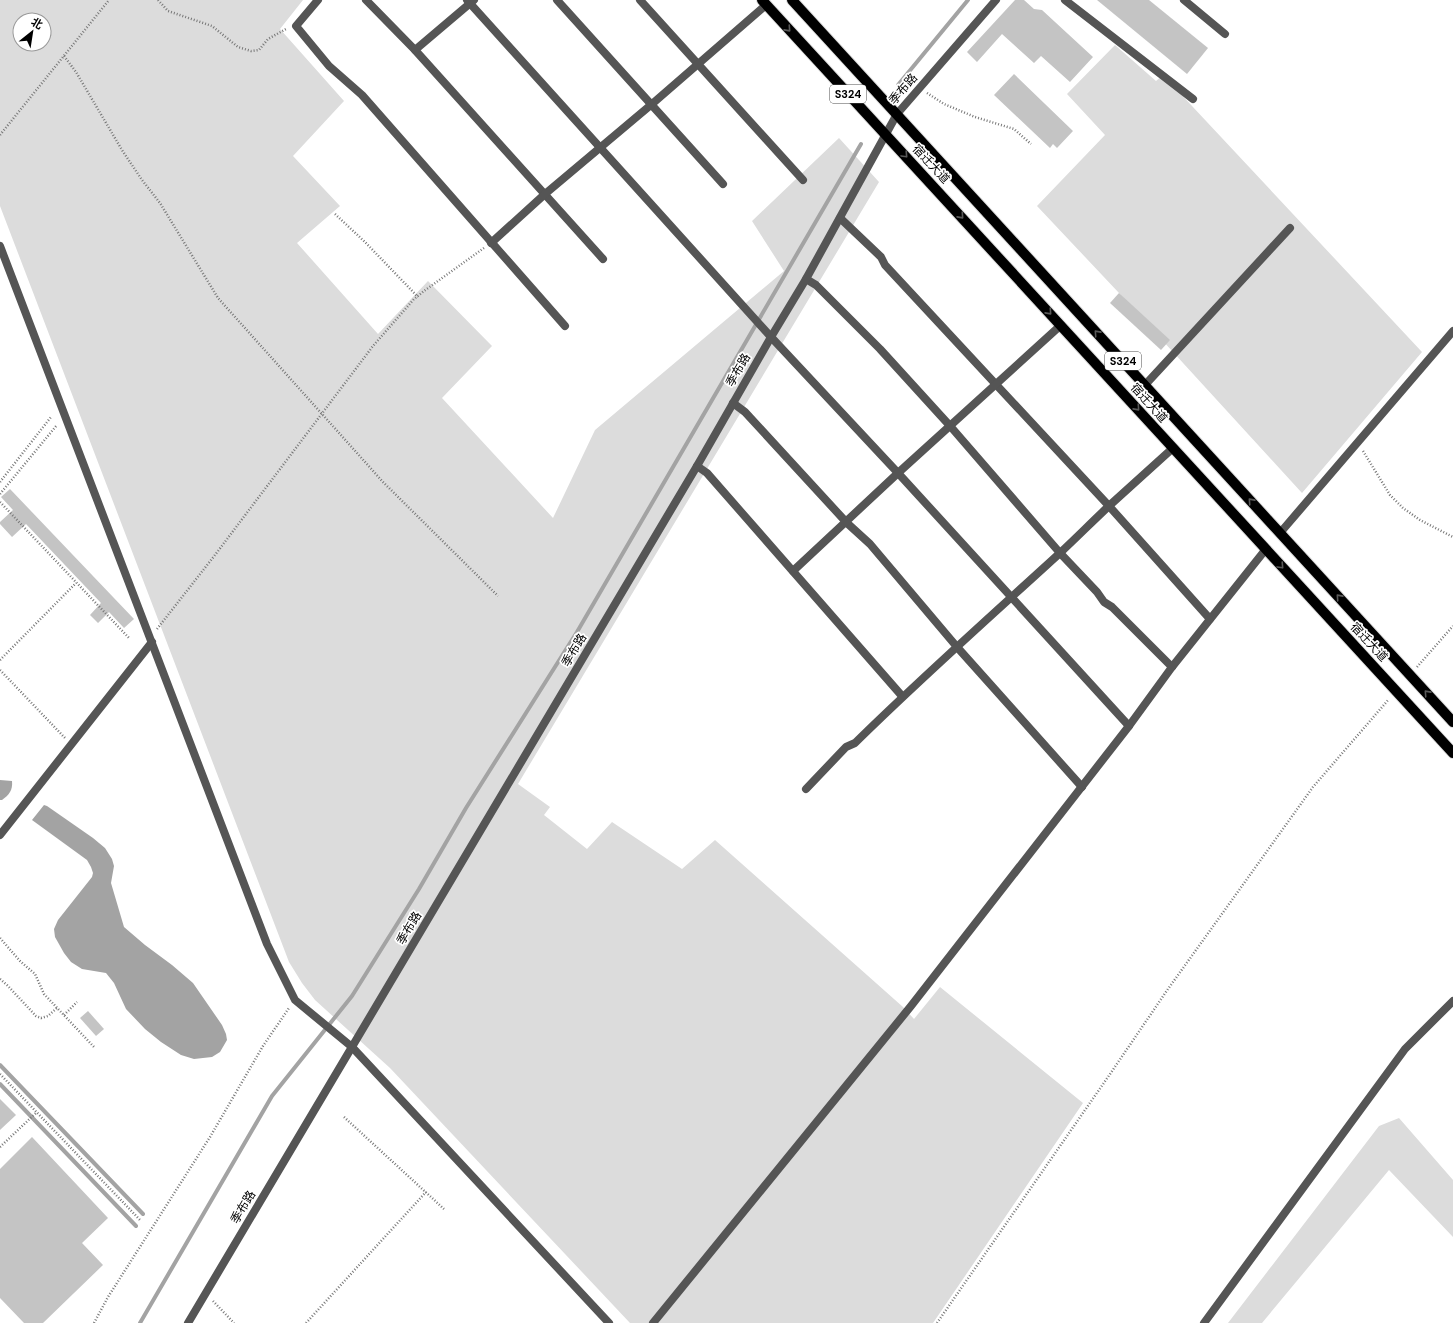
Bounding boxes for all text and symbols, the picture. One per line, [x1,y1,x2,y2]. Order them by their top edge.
north arrow [12,12,52,52]
text: 北 [29,15,45,32]
one-way arrow [783,24,791,32]
street label: 季布路 [885,70,921,108]
road number: S324 [830,85,866,103]
street label: 宿迁大道 [909,141,953,187]
one-way arrow [900,150,907,158]
one-way arrow [957,211,964,219]
one-way arrow [1044,307,1052,315]
one-way arrow [1095,330,1102,338]
street label: 季布路 [722,350,754,390]
road number: S324 [1105,352,1141,370]
street label: 宿迁大道 [1127,380,1171,426]
one-way arrow [1132,403,1139,411]
one-way arrow [1249,498,1256,506]
one-way arrow [1277,561,1284,569]
one-way arrow [1336,594,1344,602]
street label: 宿迁大道 [1347,619,1391,665]
street label: 季布路 [558,630,590,670]
one-way arrow [1424,690,1431,698]
street label: 季布路 [393,908,425,948]
street label: 季布路 [227,1187,259,1227]

